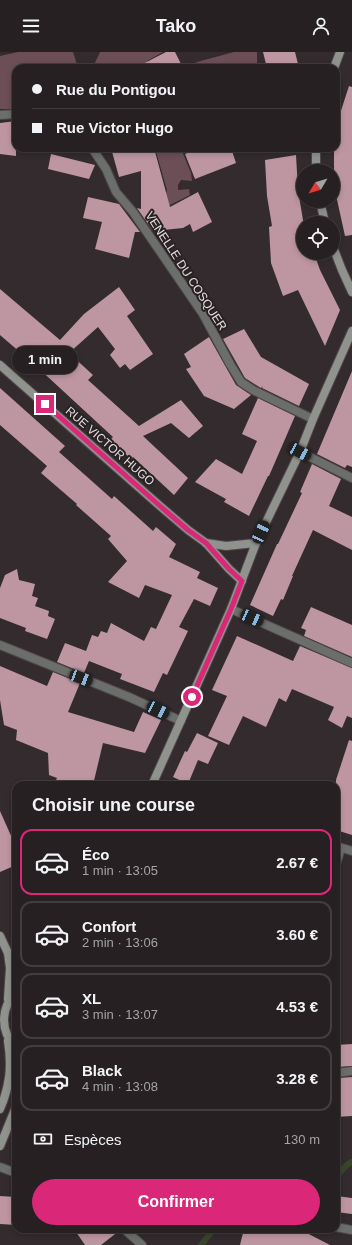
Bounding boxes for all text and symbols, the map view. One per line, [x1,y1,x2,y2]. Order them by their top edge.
icon: menu [20,15,42,37]
icon: person [310,15,332,37]
text: Tako [156,16,196,36]
text: Rue du Pontigou [56,81,176,98]
text: Rue Victor Hugo [56,119,173,136]
north arrow [296,164,340,208]
map controls [296,164,340,260]
street label: VENELLE DU COSQUER [142,209,230,333]
button: locate [296,216,340,260]
callout: 1 min [12,346,78,374]
text: 1 min [28,352,62,367]
route end [36,395,54,413]
street label: RUE VICTOR HUGO [63,404,157,488]
car [287,441,313,463]
car [250,519,272,545]
car [239,608,265,628]
car [68,668,94,688]
route start [183,688,201,706]
car [145,699,171,721]
text: Choisir une course [32,795,195,815]
icon: car [34,844,70,880]
text: Éco [82,846,110,863]
text: 2.67 € [276,854,318,871]
text: 1 min · 13:05 [82,863,158,878]
icon: car [34,916,70,952]
text: Confort [82,918,136,935]
text: 3.60 € [276,926,318,943]
text: 2 min · 13:06 [82,935,158,950]
icon: car [34,988,70,1024]
text: XL [82,990,101,1007]
text: 4.53 € [276,998,318,1015]
text: 3 min · 13:07 [82,1007,158,1022]
icon: car [34,1060,70,1096]
text: Black [82,1062,122,1079]
text: 3.28 € [276,1070,318,1087]
text: 4 min · 13:08 [82,1079,158,1094]
icon: cash [32,1128,54,1150]
text: Espèces [64,1131,122,1148]
text: 130 m [284,1132,320,1147]
button: Confirmer [32,1179,320,1225]

